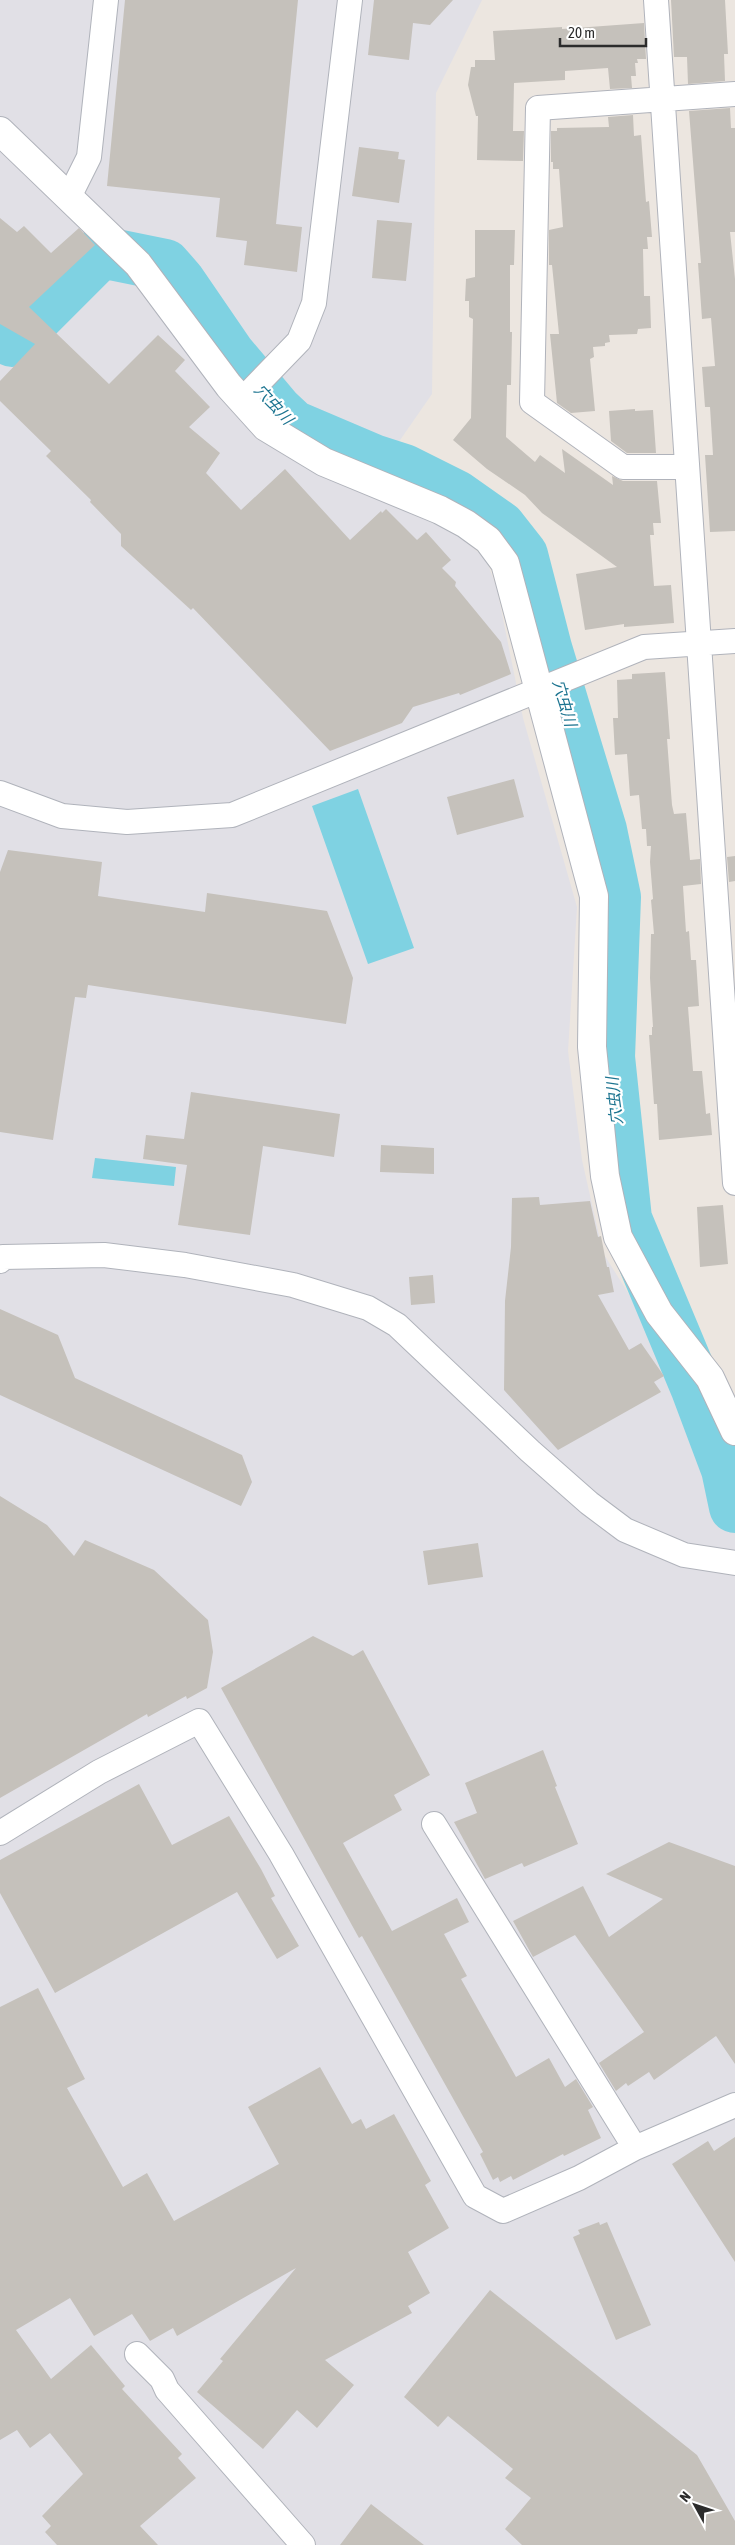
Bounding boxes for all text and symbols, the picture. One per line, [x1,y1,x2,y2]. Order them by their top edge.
scale bar [560,15,646,47]
text: 20 m [568,24,595,41]
water label: 穴虫川 [251,380,298,429]
water label: 穴虫川 [550,677,581,730]
water label: 穴虫川 [602,1074,625,1126]
north arrow [670,2480,720,2530]
text: N [676,2488,694,2505]

